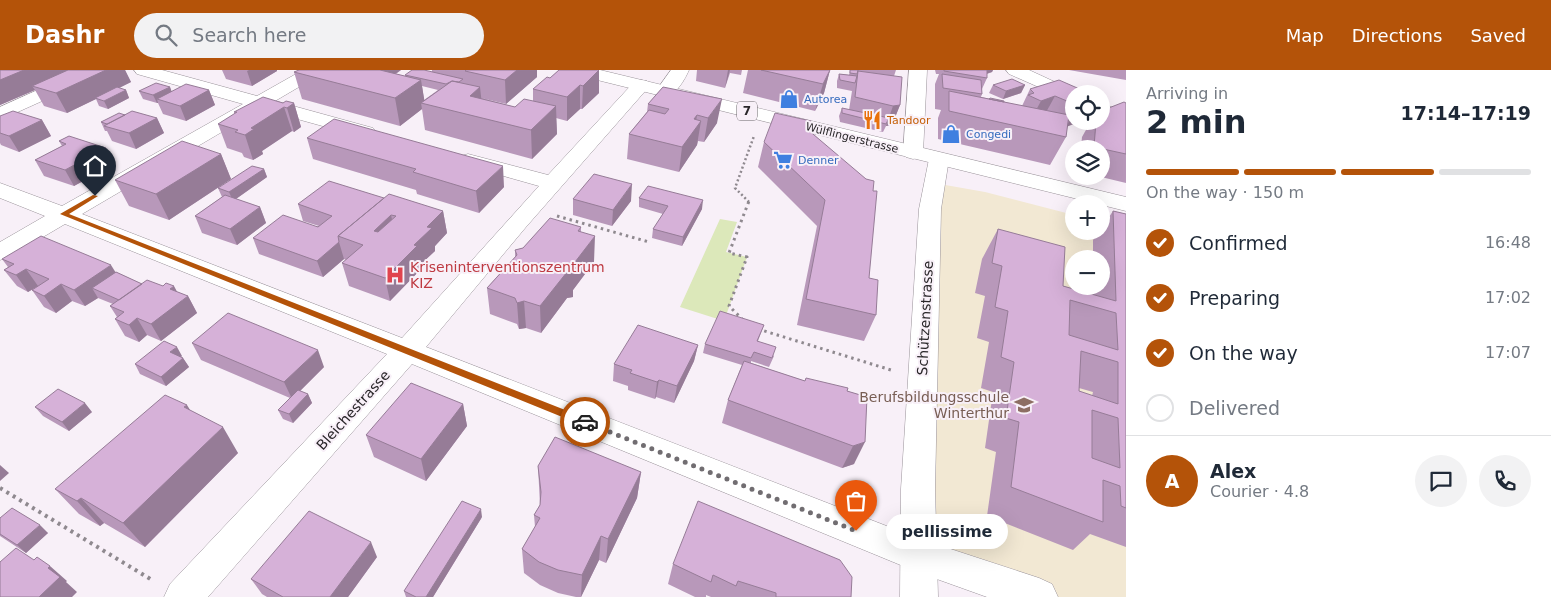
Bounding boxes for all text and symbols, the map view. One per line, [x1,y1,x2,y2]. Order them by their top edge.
search box [134,13,484,58]
text: Dashr [25,21,104,49]
icon: search [152,21,180,49]
text: Search here [192,24,306,46]
text: Map [1286,25,1324,46]
text: Directions [1352,25,1442,46]
text: Saved [1470,25,1526,46]
text: Arriving in [1146,84,1228,103]
map controls [1065,85,1110,295]
button: locate [1065,85,1110,130]
shop icon: Autorea [778,88,800,110]
place label: Autorea [804,93,847,106]
road number: 7 [737,101,757,120]
text: 17:14–17:19 [1401,102,1531,124]
text: 2 min [1146,103,1247,141]
restaurant icon: Tandoor [861,109,883,131]
place label: Tandoor [886,114,931,127]
street label: Wülflingerstrasse [804,120,900,156]
shop icon: Congedi [940,123,962,145]
place label: Congedi [966,128,1011,141]
button: layers [1065,140,1110,185]
pin [74,145,116,196]
supermarket icon: Denner [772,149,794,171]
icon: home [81,152,109,180]
place label: Denner [798,154,839,167]
text: On the way · 150 m [1146,183,1304,202]
button: + [1065,195,1110,240]
icon: check [1146,229,1174,257]
text: Confirmed [1189,232,1288,254]
text: 16:48 [1485,233,1531,252]
button: − [1065,250,1110,295]
place label: Kriseninterventionszentrum KIZ [410,259,605,291]
street label: Schützenstrasse [914,260,936,376]
hospital icon: Kriseninterventionszentrum KIZ [384,264,406,286]
icon: check [1146,284,1174,312]
text: Preparing [1189,287,1280,309]
text: 17:02 [1485,288,1531,307]
icon: check [1146,339,1174,367]
text: On the way [1189,342,1298,364]
text: 17:07 [1485,343,1531,362]
street label: Bleichestrasse [313,367,393,453]
place label: Berufsbildungsschule Winterthur [859,389,1009,421]
school or university icon: Berufsbildungsschule Winterthur [1013,394,1035,416]
courier [560,397,610,447]
text: Delivered [1189,397,1280,419]
icon: car [571,408,599,436]
button: chat [1415,455,1467,507]
button: phone [1479,455,1531,507]
text: Alex [1210,460,1256,482]
text: A [1165,470,1179,492]
pin [835,480,877,531]
text: Courier · 4.8 [1210,482,1309,501]
icon: bag [842,487,870,515]
callout: pellissime [886,514,1008,548]
text: pellissime [902,522,992,541]

